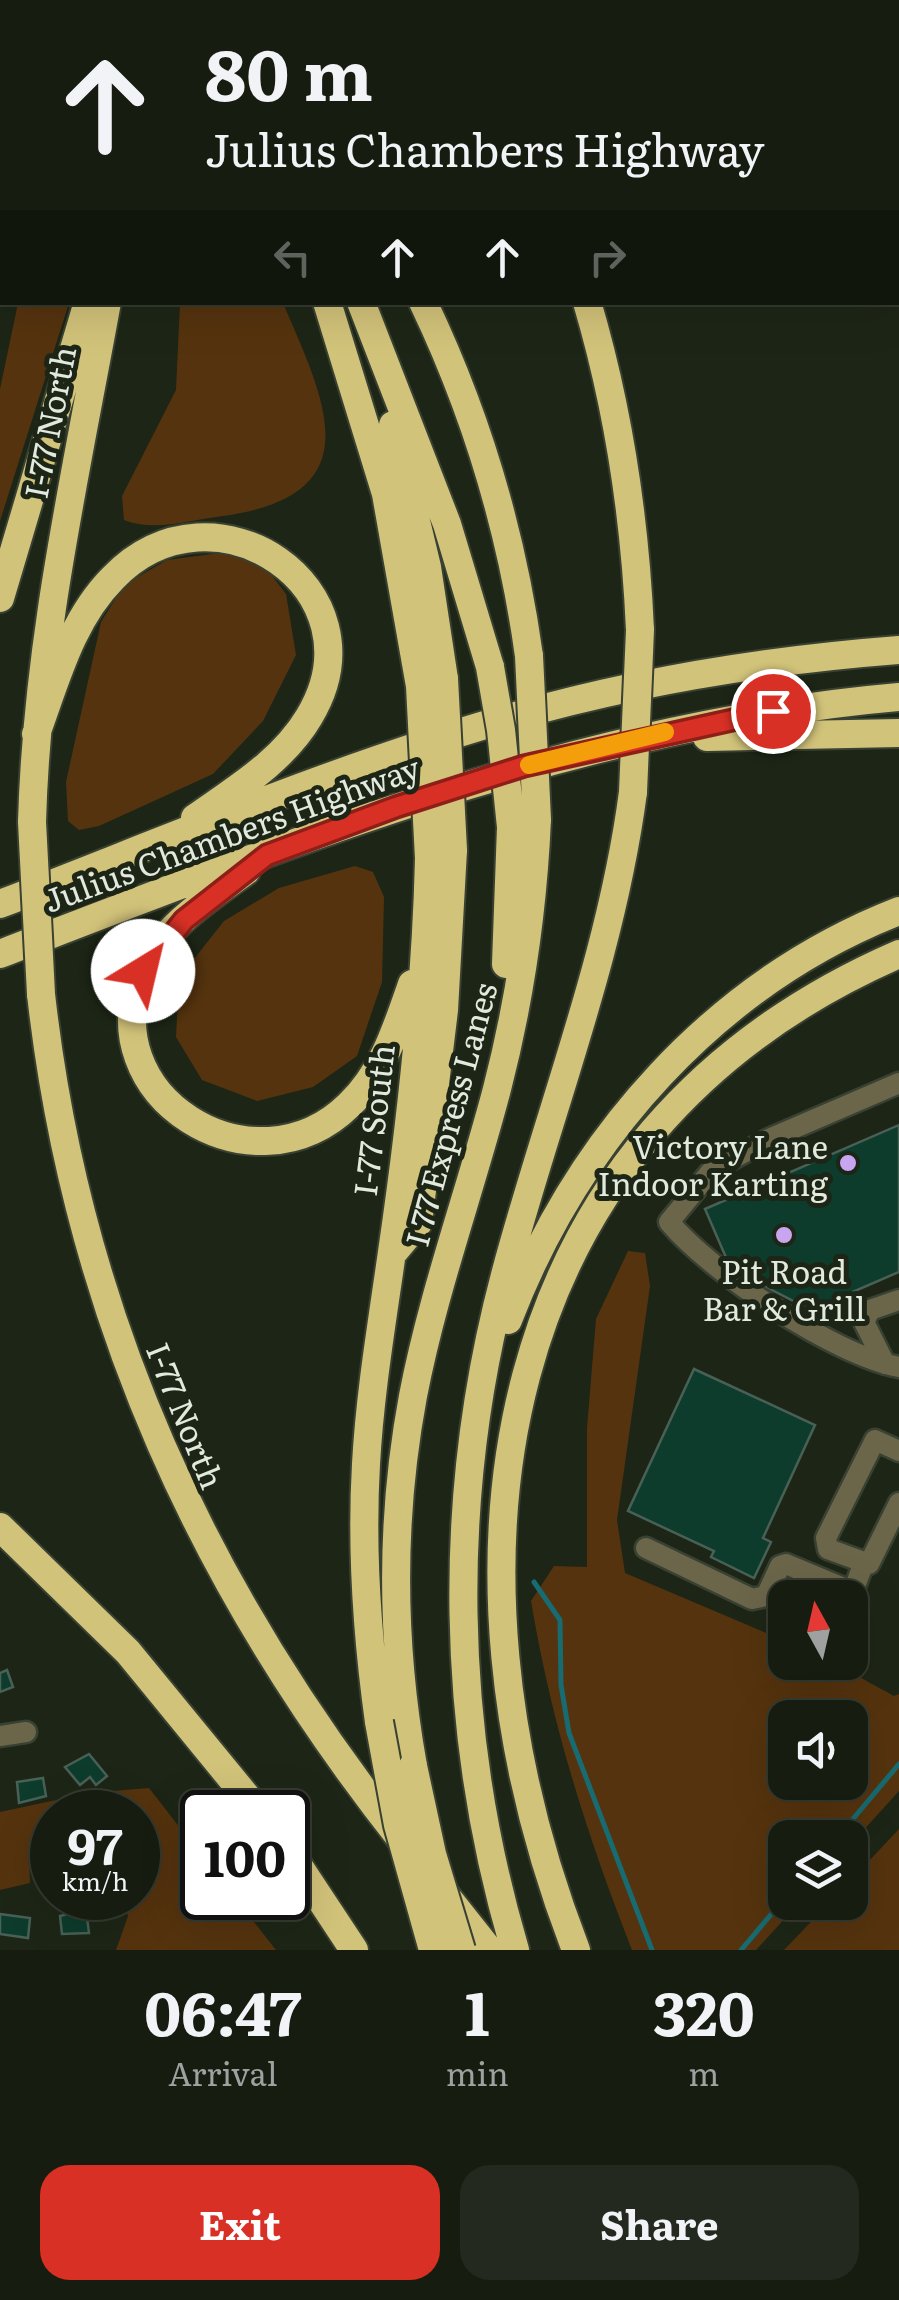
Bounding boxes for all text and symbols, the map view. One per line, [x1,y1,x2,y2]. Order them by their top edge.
text: 80 m [205,19,373,123]
icon: ahead [40,40,170,170]
text: Julius Chambers Highway [205,114,764,181]
icon: left [265,230,320,285]
icon: ahead [370,230,425,285]
icon: ahead [475,230,530,285]
icon: right [580,230,635,285]
street label: I-77 North [10,342,86,502]
pin [731,669,816,754]
icon: arrive [746,684,801,739]
street label: Julius Chambers Highway [36,741,427,923]
position arrow [91,919,195,1023]
street label: I 77 Express Lanes [391,977,507,1251]
street label: I-77 South [339,1041,405,1199]
place label: Victory Lane Indoor Karting [598,1121,828,1206]
marker: Victory Lane Indoor Karting [837,1152,859,1174]
marker: Pit Road Bar & Grill [773,1224,795,1246]
place label: Pit Road Bar & Grill [702,1246,866,1331]
street label: I-77 North [136,1335,238,1495]
north arrow [768,1580,868,1680]
map controls [768,1580,868,1920]
button: sound [768,1700,868,1800]
speed limit sign: 100 [180,1790,310,1920]
text: 97 [67,1806,123,1880]
button: layers [768,1820,868,1920]
text: km/h [62,1862,128,1899]
text: 06:47 [144,1965,302,2054]
text: 1 [465,1965,490,2054]
text: 320 [653,1965,755,2054]
text: Arrival [168,2048,278,2096]
text: min [446,2048,509,2096]
text: m [688,2048,719,2096]
button: Exit [40,2165,440,2280]
button: Share [460,2165,859,2280]

